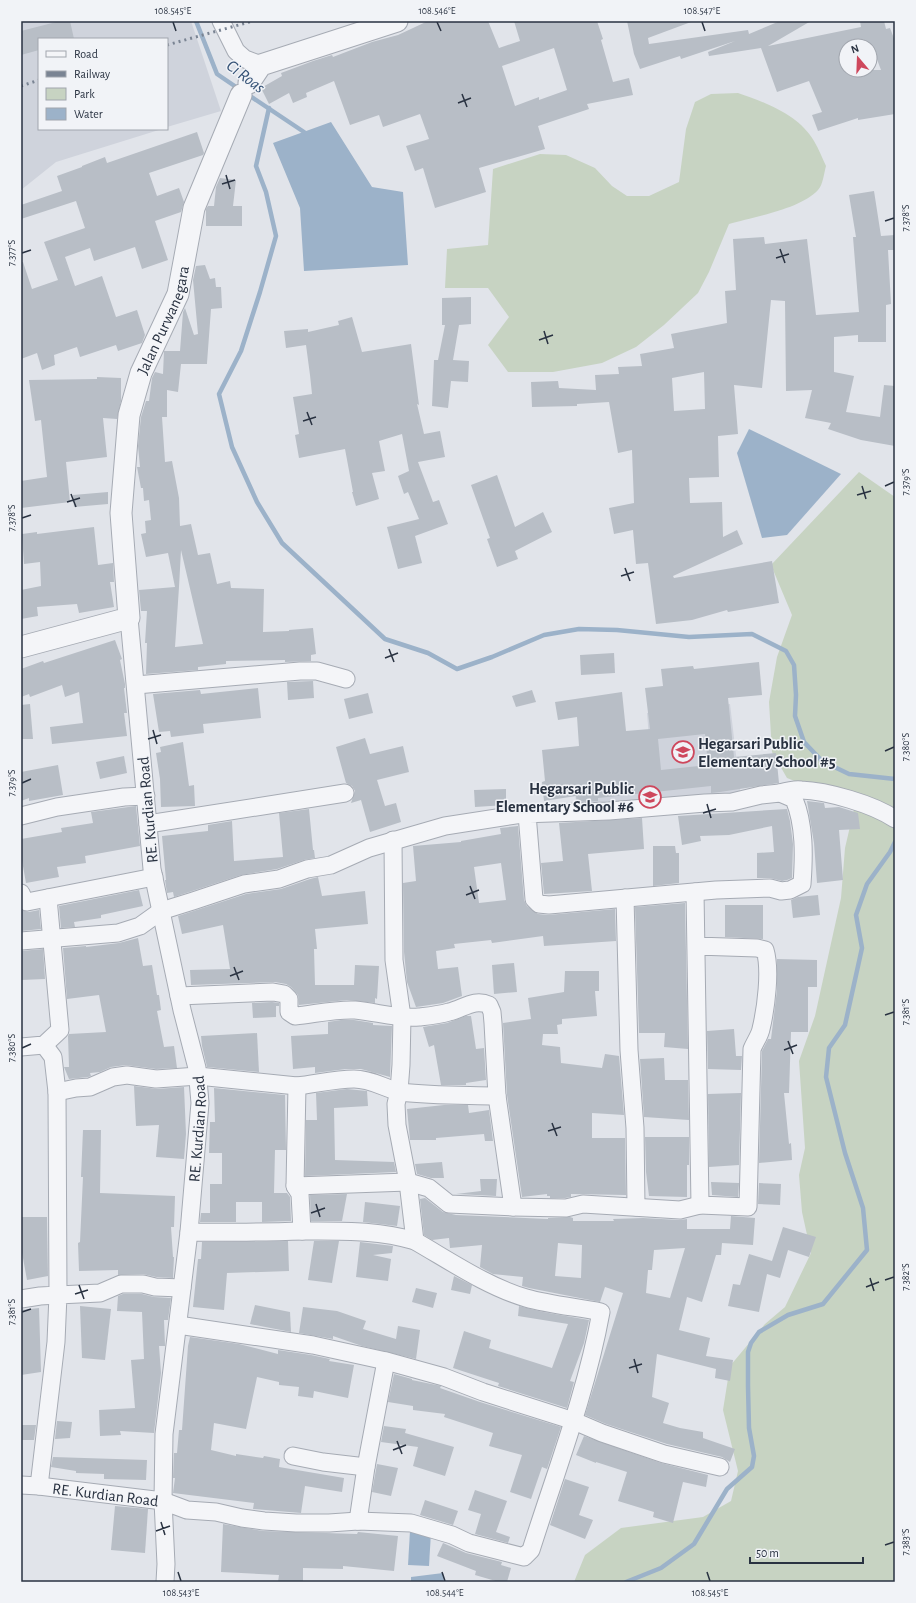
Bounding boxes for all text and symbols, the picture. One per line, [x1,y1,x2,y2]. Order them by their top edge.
text: 108.545°E [155,6,192,16]
text: 108.546°E [418,6,456,16]
text: 108.547°E [684,6,721,16]
legend [38,38,168,130]
north arrow [838,38,878,78]
text: N [849,43,860,55]
text: Road [74,48,98,60]
water label: Ci Roas [223,57,268,96]
text: Railway [74,68,110,81]
text: Park [74,88,95,100]
text: Water [74,108,103,120]
text: 7.378°S [901,204,911,232]
text: 7.377°S [7,239,17,266]
street label: Jalan Purwanegara [135,265,192,377]
text: 7.379°S [901,468,911,496]
text: 7.378°S [7,504,17,532]
text: 7.380°S [901,733,911,761]
place label: Hegarsari Public Elementary School #5 [698,736,836,771]
school or university icon: Hegarsari Public Elementary School #5 [670,739,696,765]
street label: RE. Kurdian Road [135,756,161,864]
text: 7.379°S [7,769,17,797]
place label: Hegarsari Public Elementary School #6 [496,781,634,816]
school or university icon: Hegarsari Public Elementary School #6 [637,784,663,810]
text: 7.381°S [901,999,911,1025]
text: 7.380°S [7,1034,17,1062]
street label: RE. Kurdian Road [186,1075,209,1183]
text: 7.382°S [901,1263,911,1291]
text: 7.381°S [7,1299,17,1325]
street label: RE. Kurdian Road [51,1481,159,1509]
text: 7.383°S [901,1528,911,1556]
scale bar [750,1539,863,1565]
text: 50 m [756,1547,779,1559]
text: 108.543°E [163,1588,199,1598]
text: 108.544°E [426,1588,464,1598]
text: 108.545°E [692,1588,729,1598]

